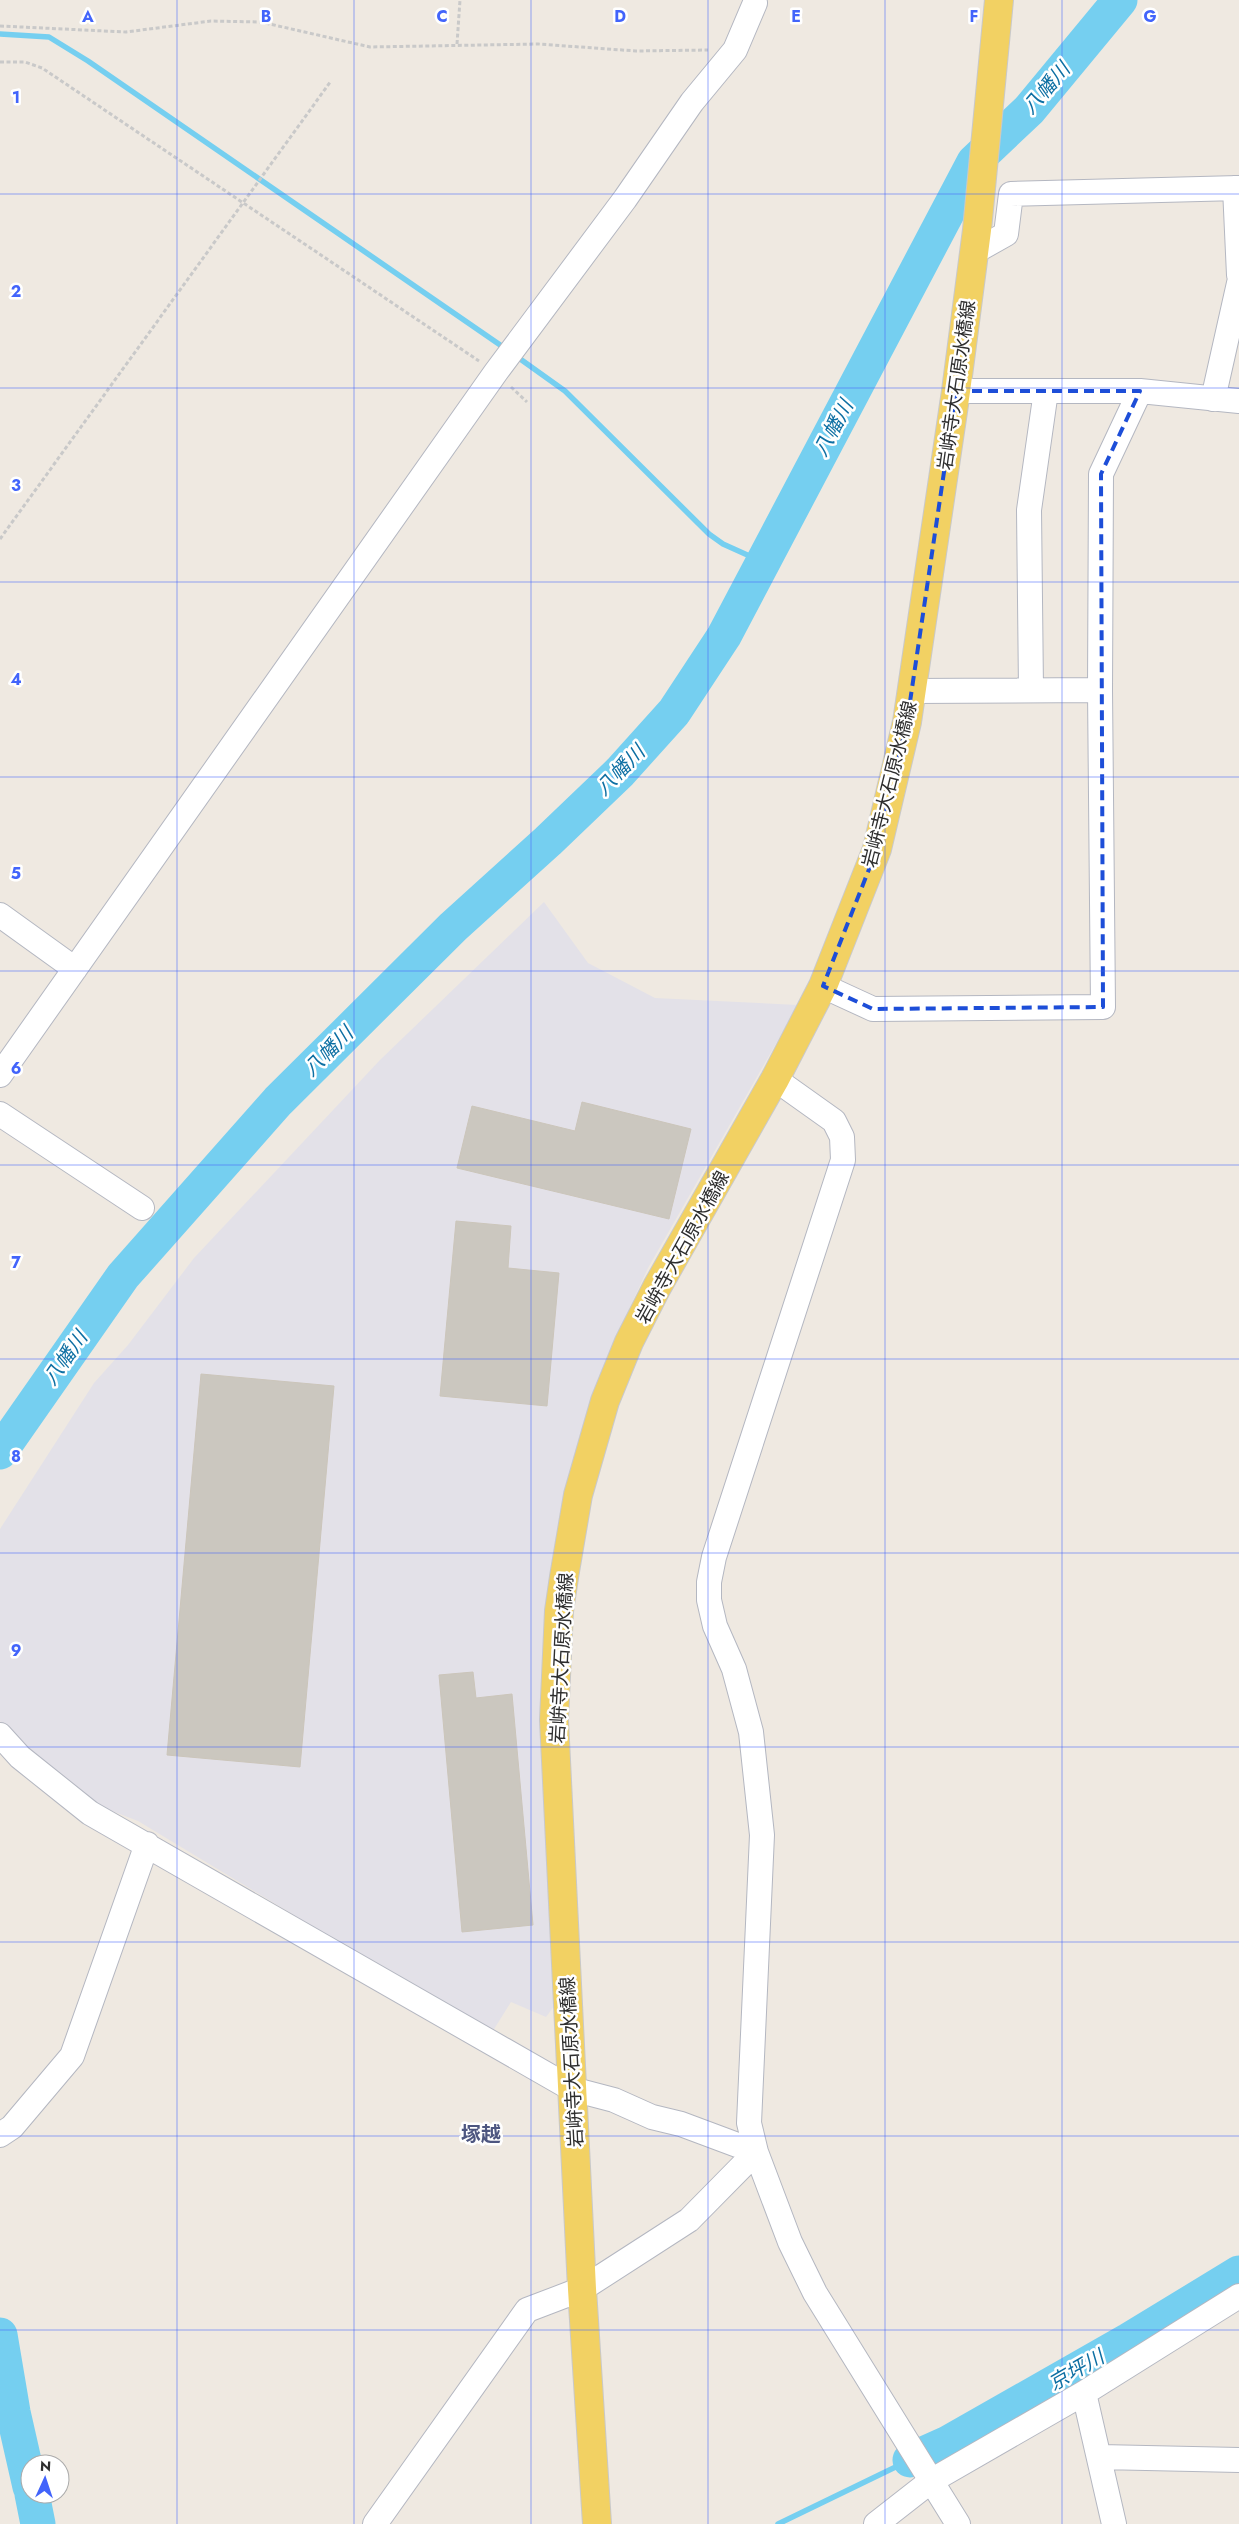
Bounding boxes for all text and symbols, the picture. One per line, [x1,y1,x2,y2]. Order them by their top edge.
text: A [81,5,94,28]
text: B [261,5,271,28]
text: C [436,5,448,28]
text: D [614,5,626,28]
text: E [791,5,801,28]
text: F [970,5,978,28]
text: G [1143,5,1157,28]
water label: 八幡川 [1016,55,1078,120]
text: 1 [12,86,20,109]
text: 2 [11,280,21,303]
street label: 岩峅寺大石原水橋線 [931,299,982,472]
water label: 八幡川 [807,393,861,462]
text: 3 [11,474,21,497]
text: 4 [10,668,22,691]
street label: 岩峅寺大石原水橋線 [856,698,923,870]
water label: 八幡川 [589,737,653,802]
text: 5 [11,862,21,885]
water label: 八幡川 [297,1018,361,1083]
text: 6 [11,1057,21,1080]
street label: 岩峅寺大石原水橋線 [629,1166,736,1329]
text: 7 [11,1251,21,1274]
water label: 八幡川 [36,1324,96,1391]
text: 8 [11,1445,21,1468]
street label: 岩峅寺大石原水橋線 [544,1572,579,1744]
text: 9 [11,1639,21,1662]
street label: 岩峅寺大石原水橋線 [554,1976,589,2148]
district label: 塚越 [461,2120,501,2149]
water label: 京坪川 [1043,2342,1111,2398]
north arrow [20,2454,70,2504]
text: N [40,2456,52,2476]

